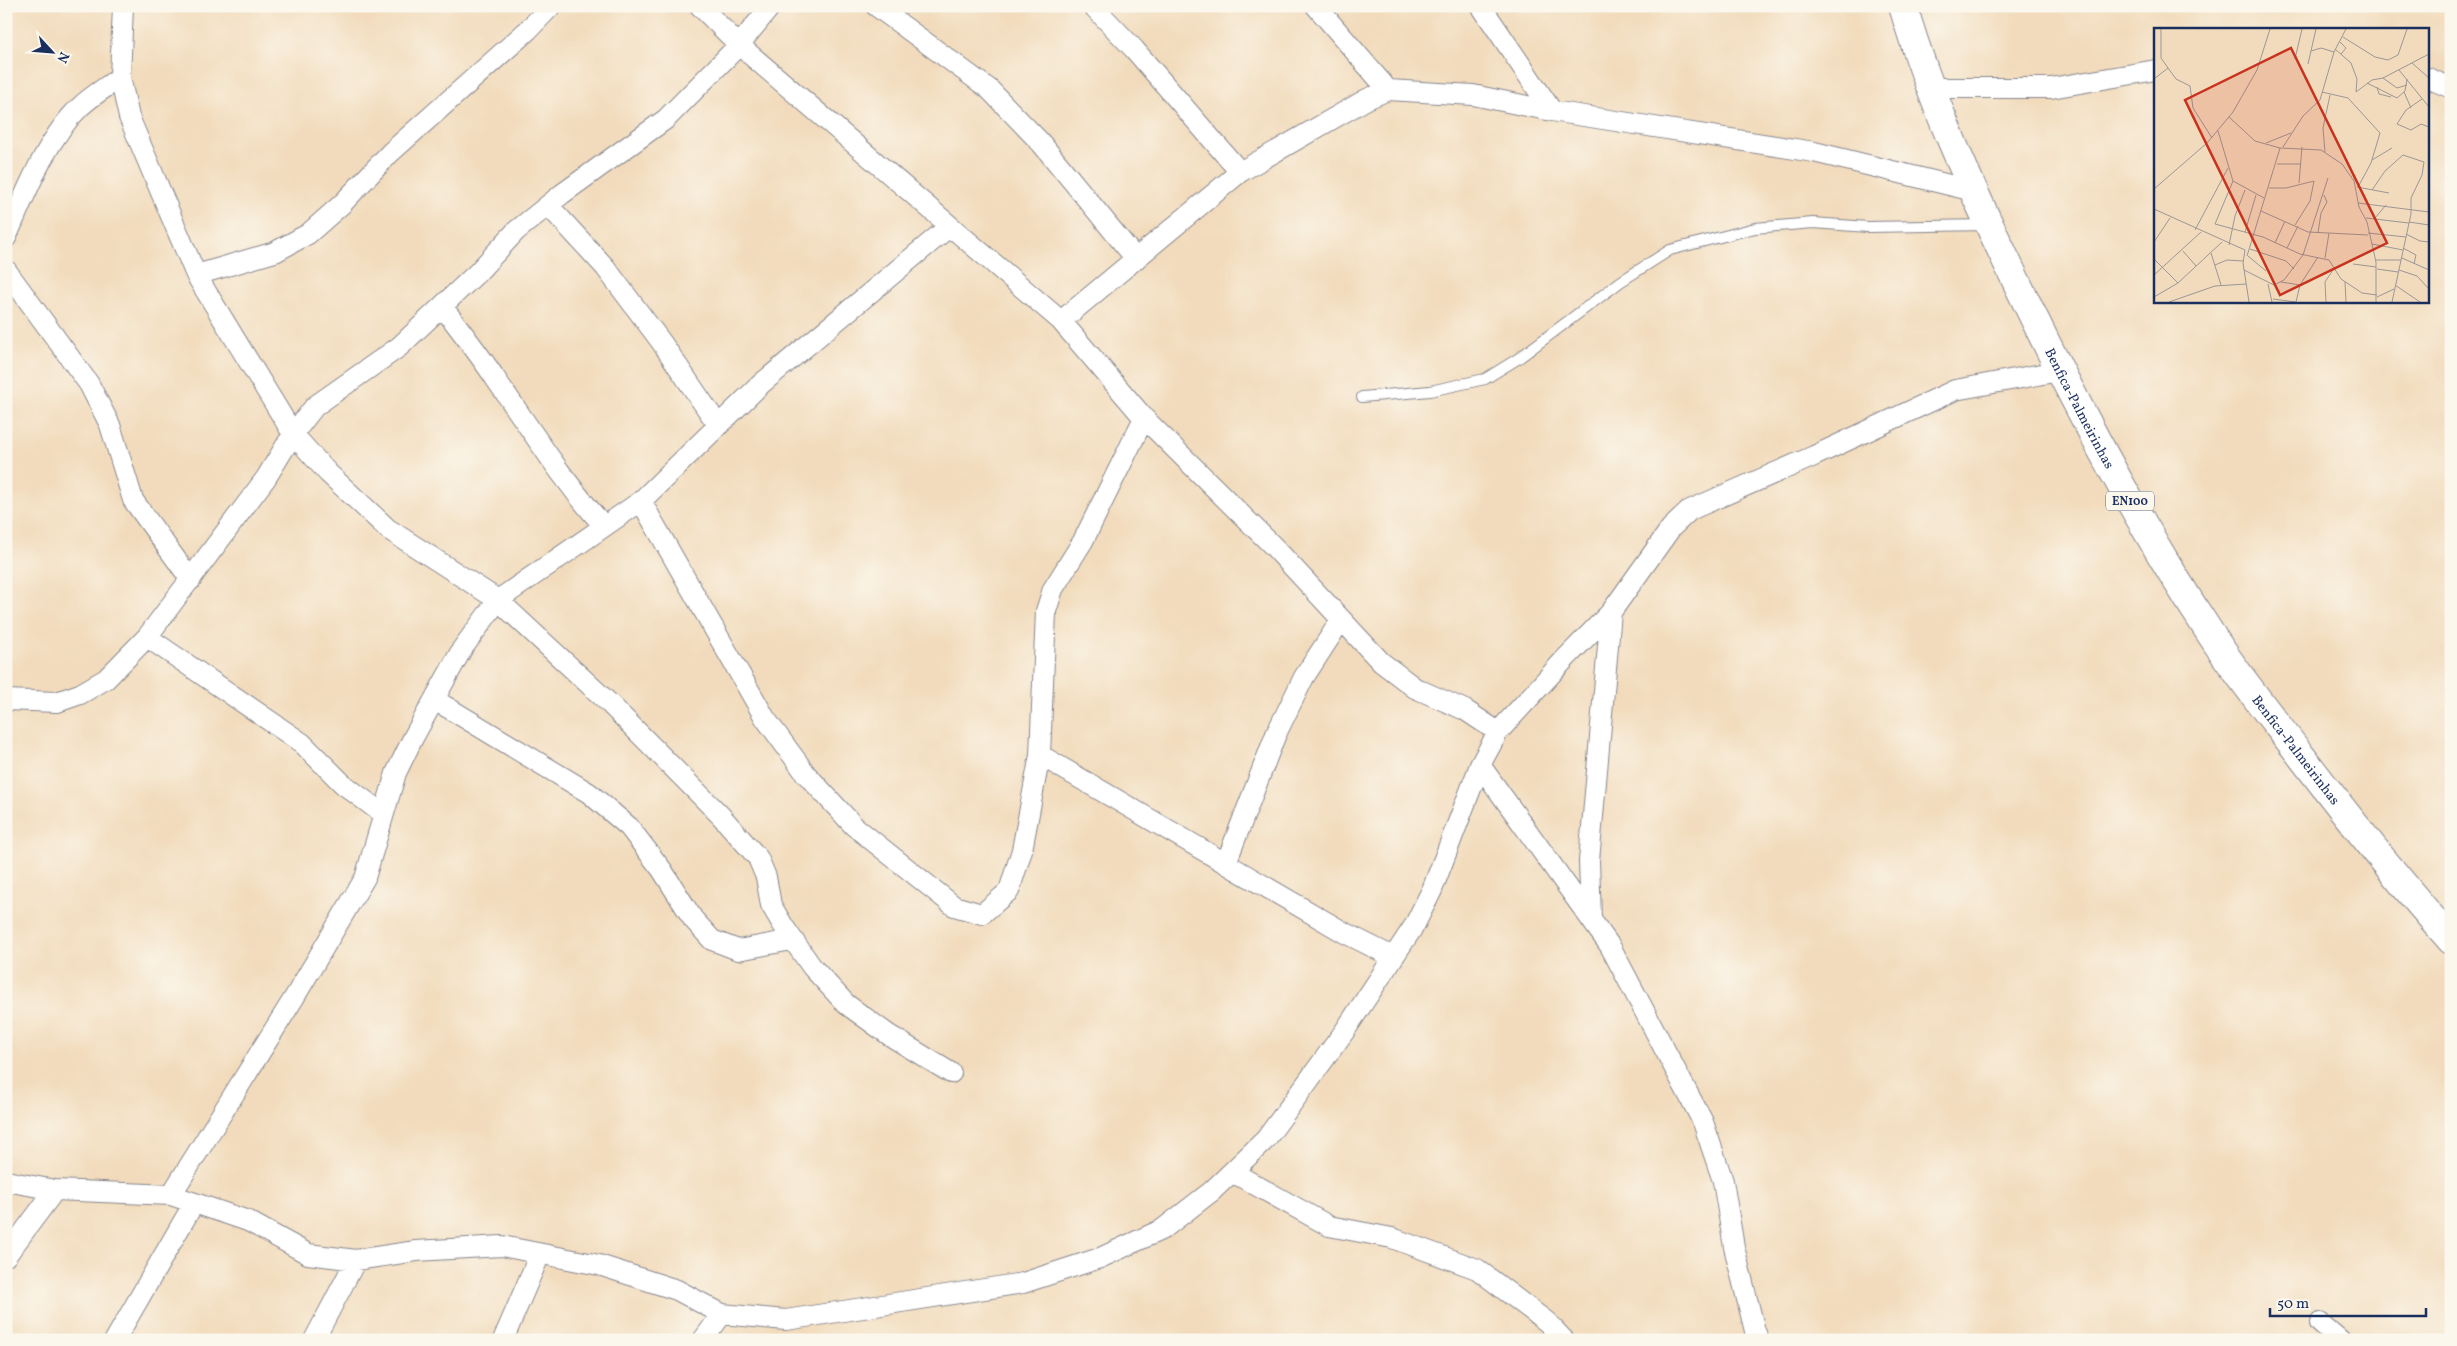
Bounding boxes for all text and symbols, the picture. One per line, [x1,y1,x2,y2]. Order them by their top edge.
north arrow [28,28,78,78]
inset map [2154,28,2430,302]
text: N [52,48,73,66]
street label: Benfica-Palmeirinhas [2039,345,2118,473]
road number: EN100 [2106,492,2154,511]
street label: Benfica-Palmeirinhas [2247,692,2344,809]
scale bar [2270,1286,2426,1318]
text: 50 m [2277,1294,2309,1315]

